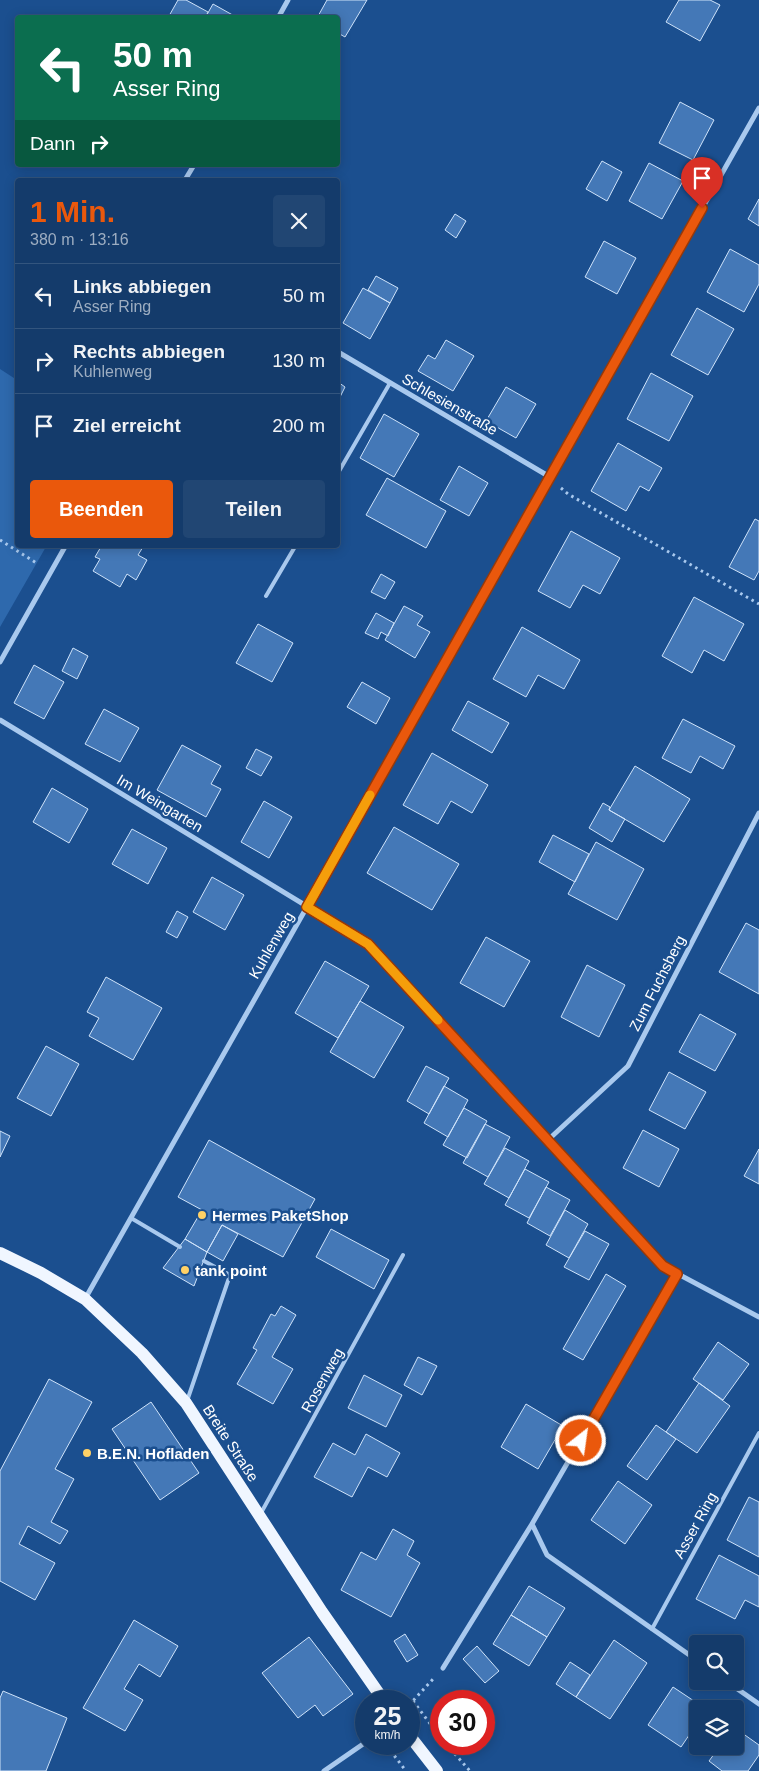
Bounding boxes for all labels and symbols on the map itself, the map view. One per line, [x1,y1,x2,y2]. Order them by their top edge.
pin [681,157,723,208]
street label: Schlesienstraße [399,370,501,438]
street label: Im Weingarten [114,771,206,835]
street label: Kuhlenweg [245,909,297,981]
street label: Zum Fuchsberg [626,932,688,1034]
place label: Hermes PaketShop [212,1207,349,1224]
marker: Hermes PaketShop [196,1209,208,1221]
place label: tank point [195,1262,267,1279]
marker: tank point [179,1264,191,1276]
street label: Rosenweg [297,1345,347,1415]
street label: Breite Straße [200,1401,262,1485]
position arrow [554,1414,606,1466]
place label: B.E.N. Hofladen [97,1445,210,1462]
marker: B.E.N. Hofladen [81,1447,93,1459]
street label: Asser Ring [670,1489,720,1561]
speed limit sign: 30 [430,1690,495,1755]

